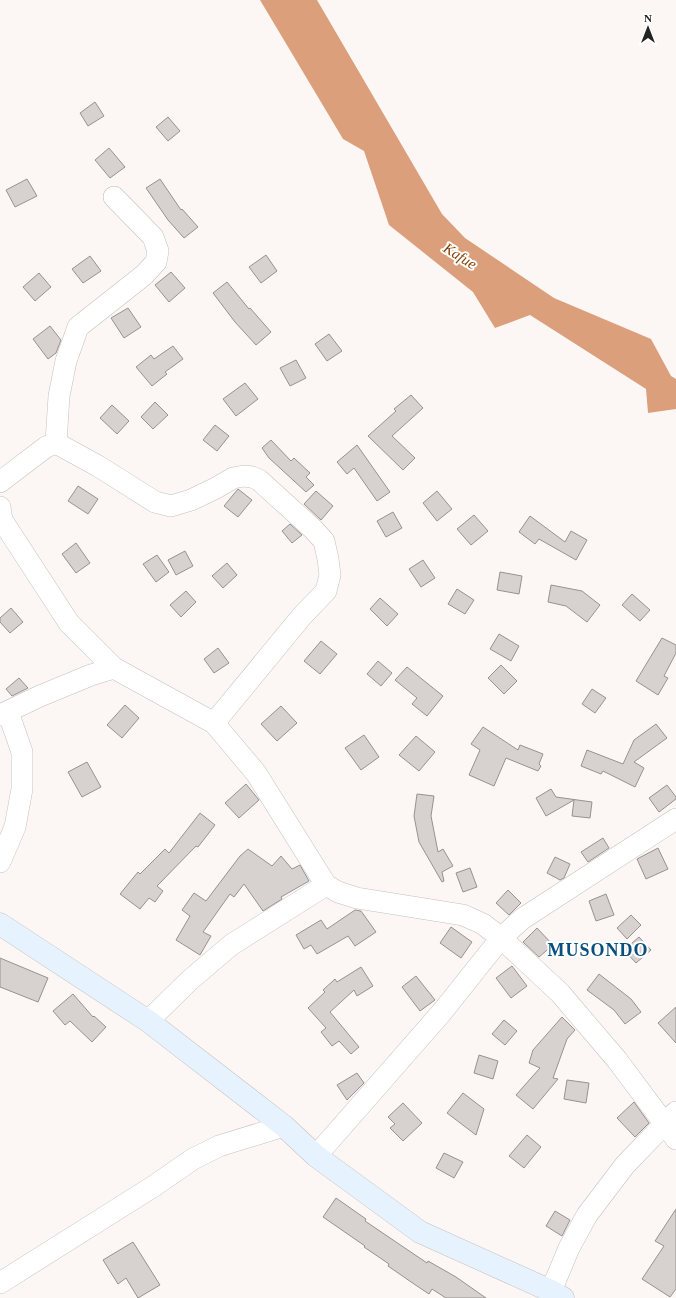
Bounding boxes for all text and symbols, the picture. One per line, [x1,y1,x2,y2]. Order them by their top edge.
north arrow [628,8,668,48]
text: N [644,12,652,24]
water label: Kafue [440,239,480,272]
district label: MUSONDO [548,940,649,960]

